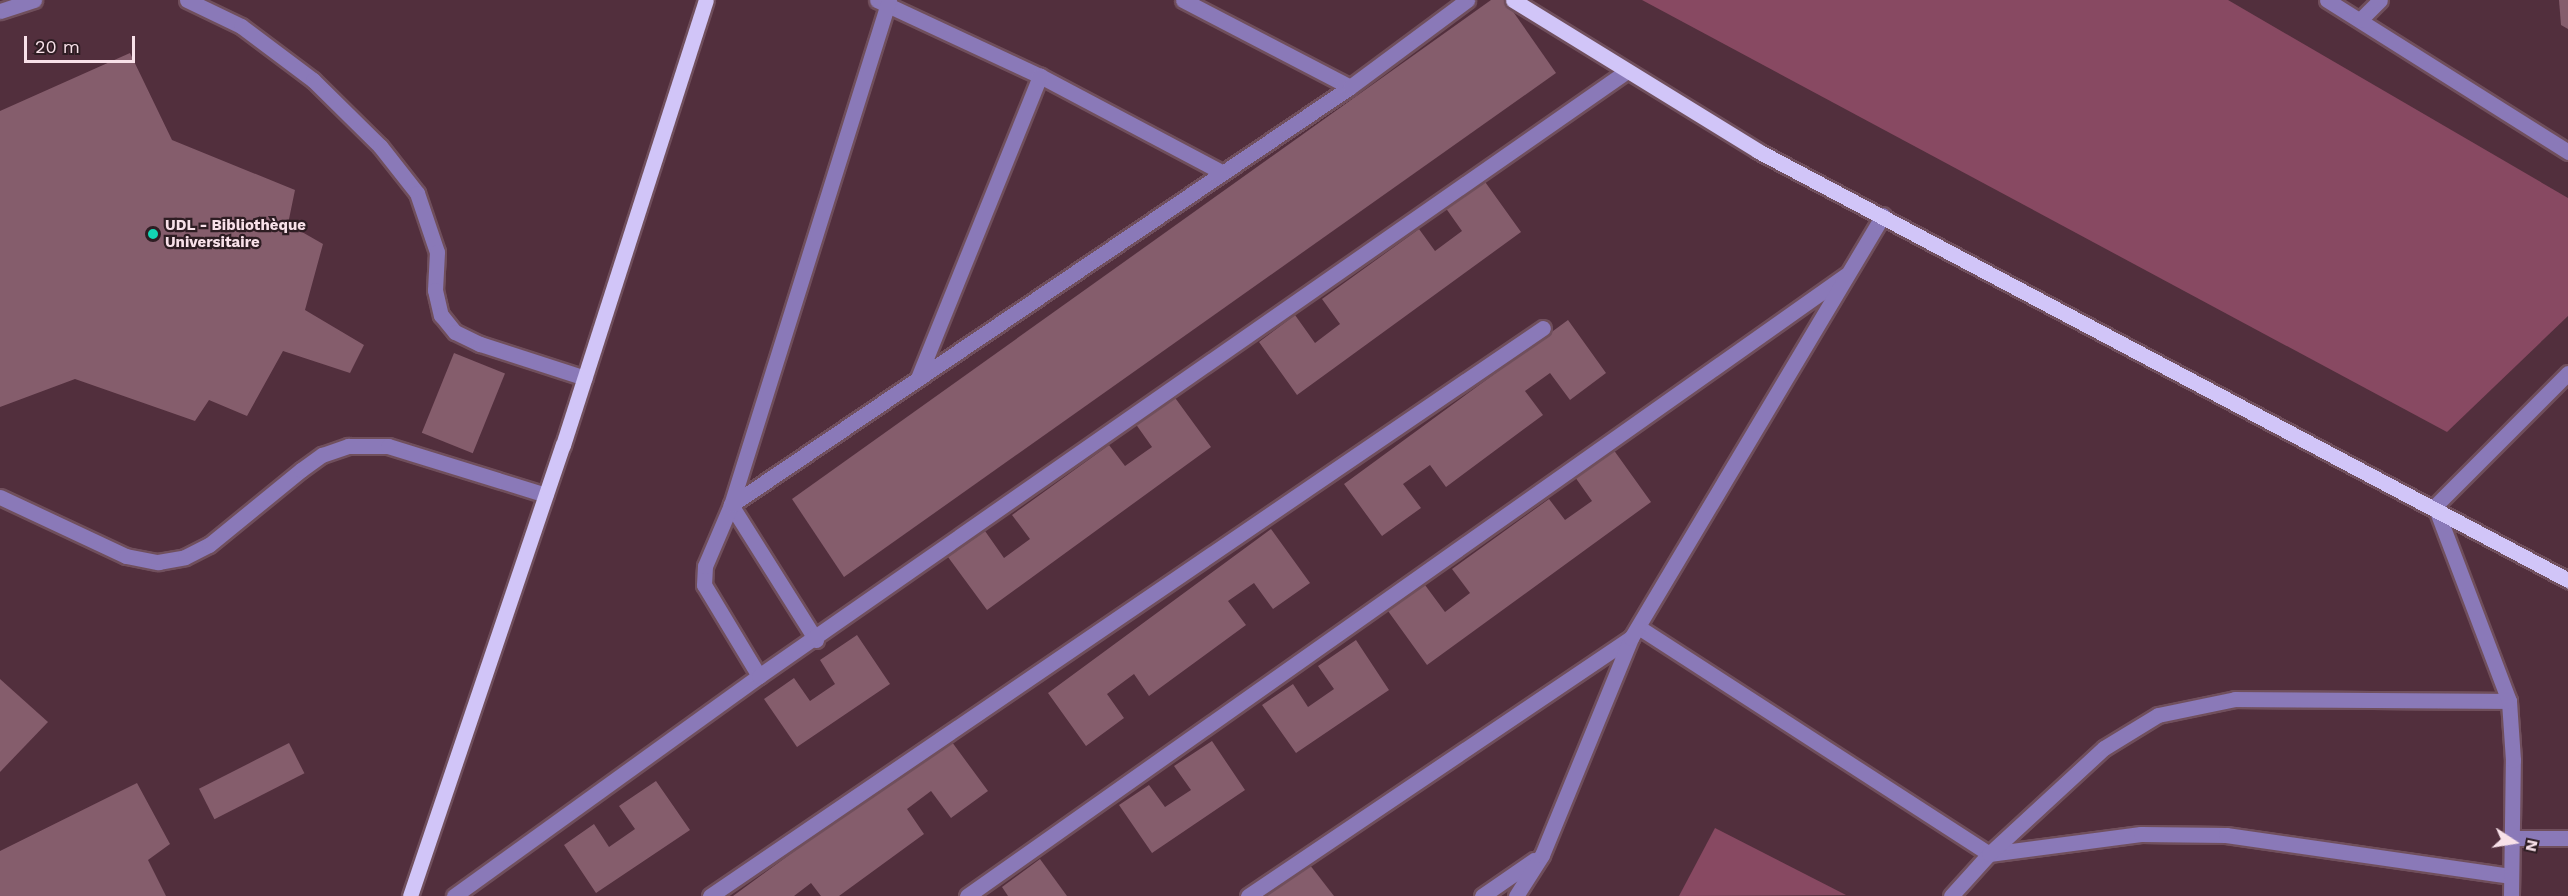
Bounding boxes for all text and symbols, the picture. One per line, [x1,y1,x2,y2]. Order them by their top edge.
scale bar [27,24,138,62]
text: 20 m [35,36,80,57]
place label: UDL - Bibliothèque Universitaire [165,216,306,251]
marker: UDL - Bibliothèque Universitaire [146,227,160,241]
north arrow [2484,812,2544,872]
text: N [2522,838,2543,854]

